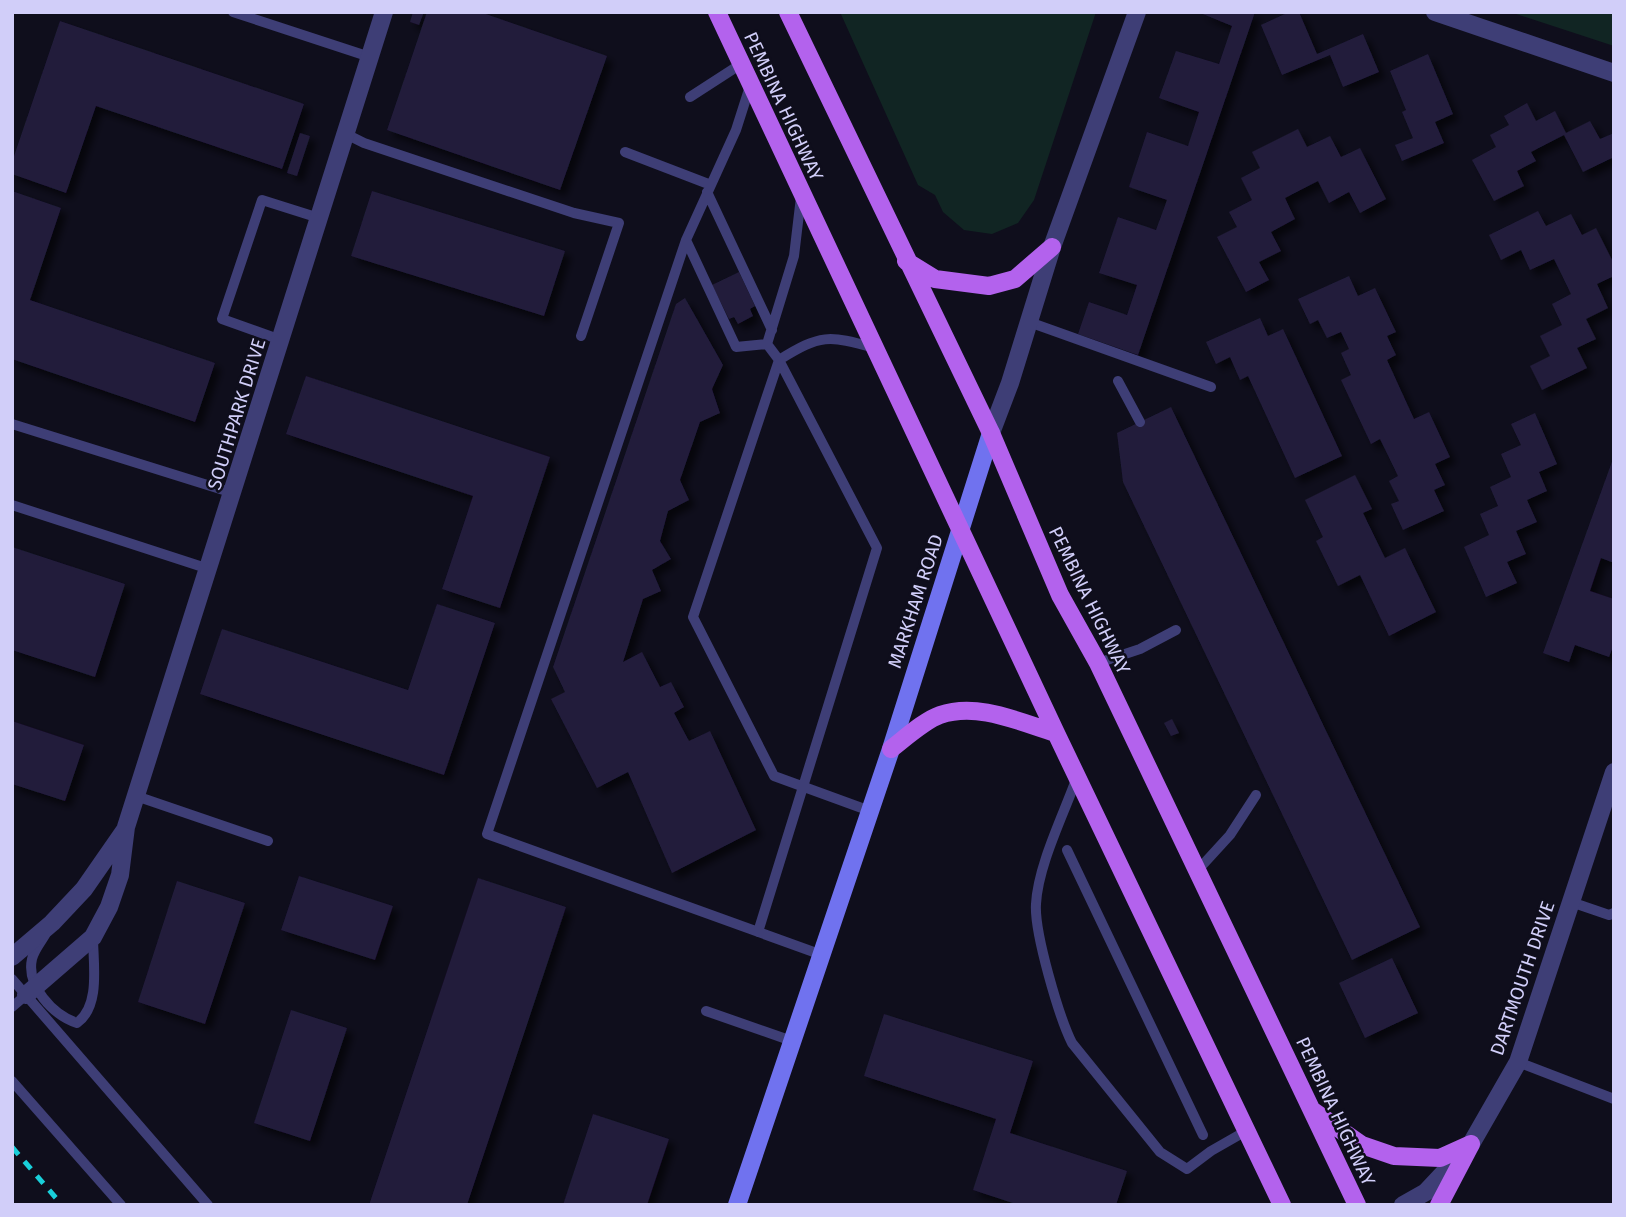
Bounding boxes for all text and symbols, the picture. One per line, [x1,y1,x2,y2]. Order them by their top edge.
street label: PEMBINA HIGHWAY [739,28,828,185]
street label: SOUTHPARK DRIVE [202,336,270,493]
street label: PEMBINA HIGHWAY [1044,523,1136,678]
street label: MARKHAM ROAD [883,531,948,671]
street label: DARTMOUTH DRIVE [1485,898,1560,1058]
street label: PEMBINA HIGHWAY [1291,1033,1380,1190]

